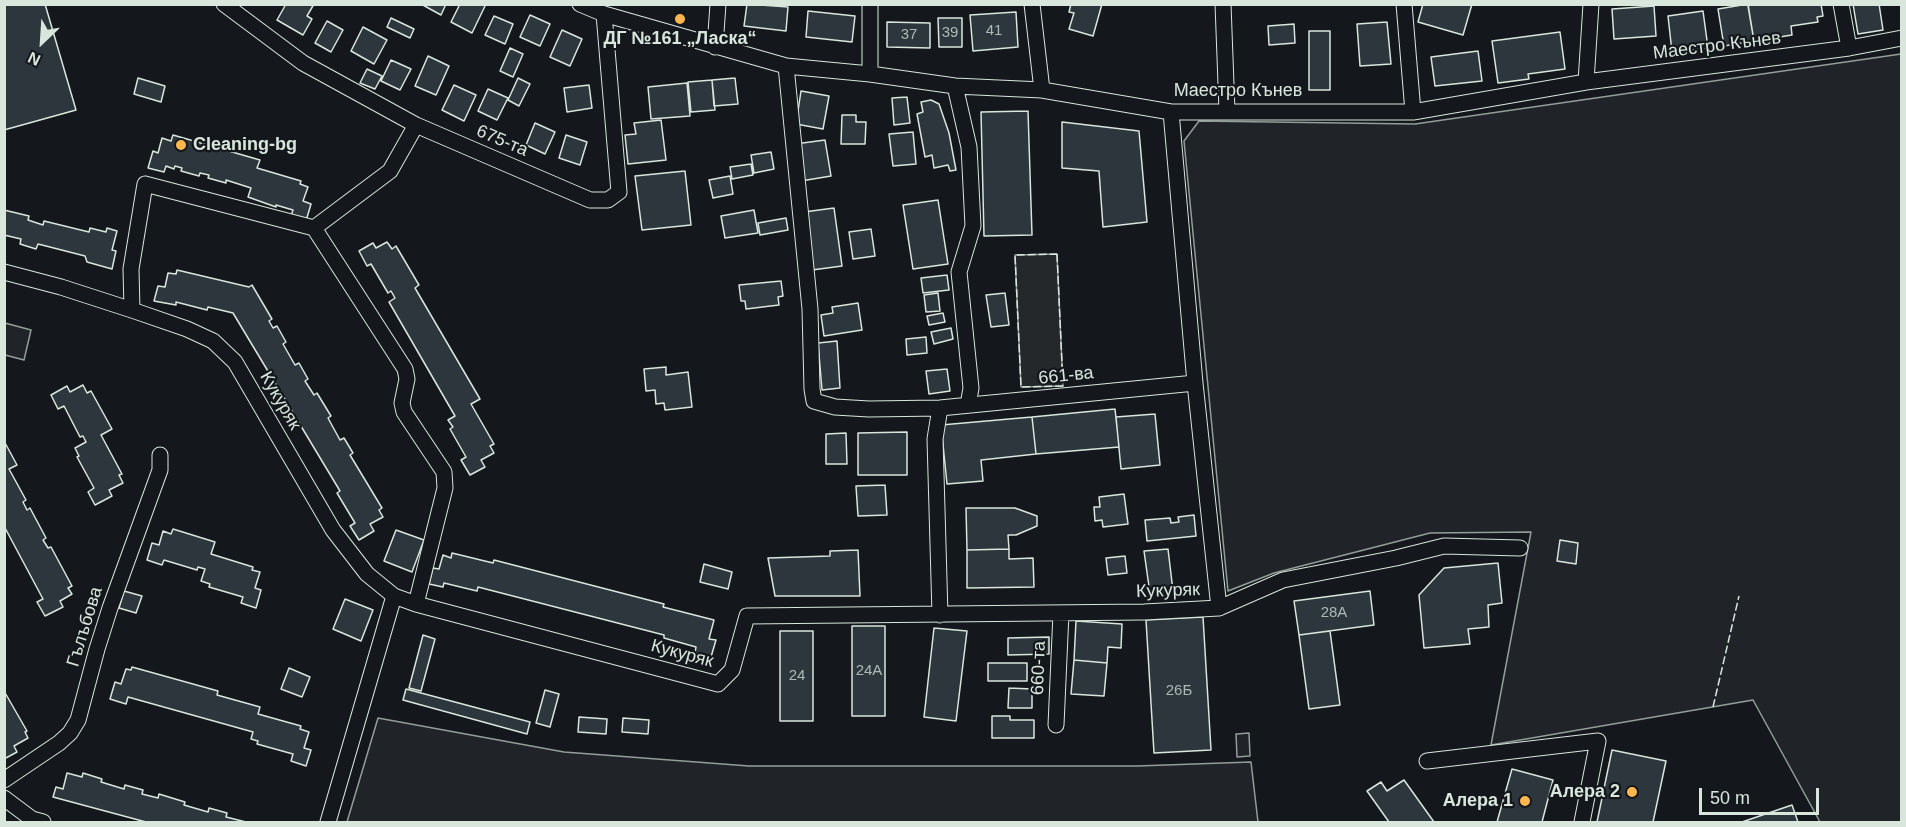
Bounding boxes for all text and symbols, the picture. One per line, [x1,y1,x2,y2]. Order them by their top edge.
north arrow [12,12,72,72]
marker: ДГ №161 „Ласка“ [673,12,687,26]
house number: 41 [986,22,1002,40]
house number: 39 [942,24,958,42]
house number: 37 [901,26,917,44]
street label: Маестро Кънев [1652,27,1782,65]
place label: ДГ №161 „Ласка“ [603,28,757,50]
text: N [25,49,43,69]
street label: Маестро Кънев [1174,80,1302,102]
street label: 675-та [473,120,531,162]
place label: Cleaning-bg [193,134,297,156]
marker: Cleaning-bg [174,138,188,152]
street label: 661-ва [1037,362,1095,390]
street label: Кукуряк [255,368,305,434]
street label: Кукуряк [1136,579,1200,603]
street label: Гълъбова [63,584,107,670]
house number: 28А [1321,604,1347,622]
street label: Кукуряк [648,635,716,673]
street label: 660-та [1027,641,1051,695]
house number: 24A [856,662,882,680]
house number: 24 [789,667,805,685]
house number: 26Б [1166,682,1192,700]
scale bar [1702,776,1822,814]
place label: Алера 2 [1550,781,1620,803]
marker: Алера 2 [1625,785,1639,799]
text: 50 m [1710,788,1750,808]
place label: Алера 1 [1443,790,1513,812]
marker: Алера 1 [1518,794,1532,808]

